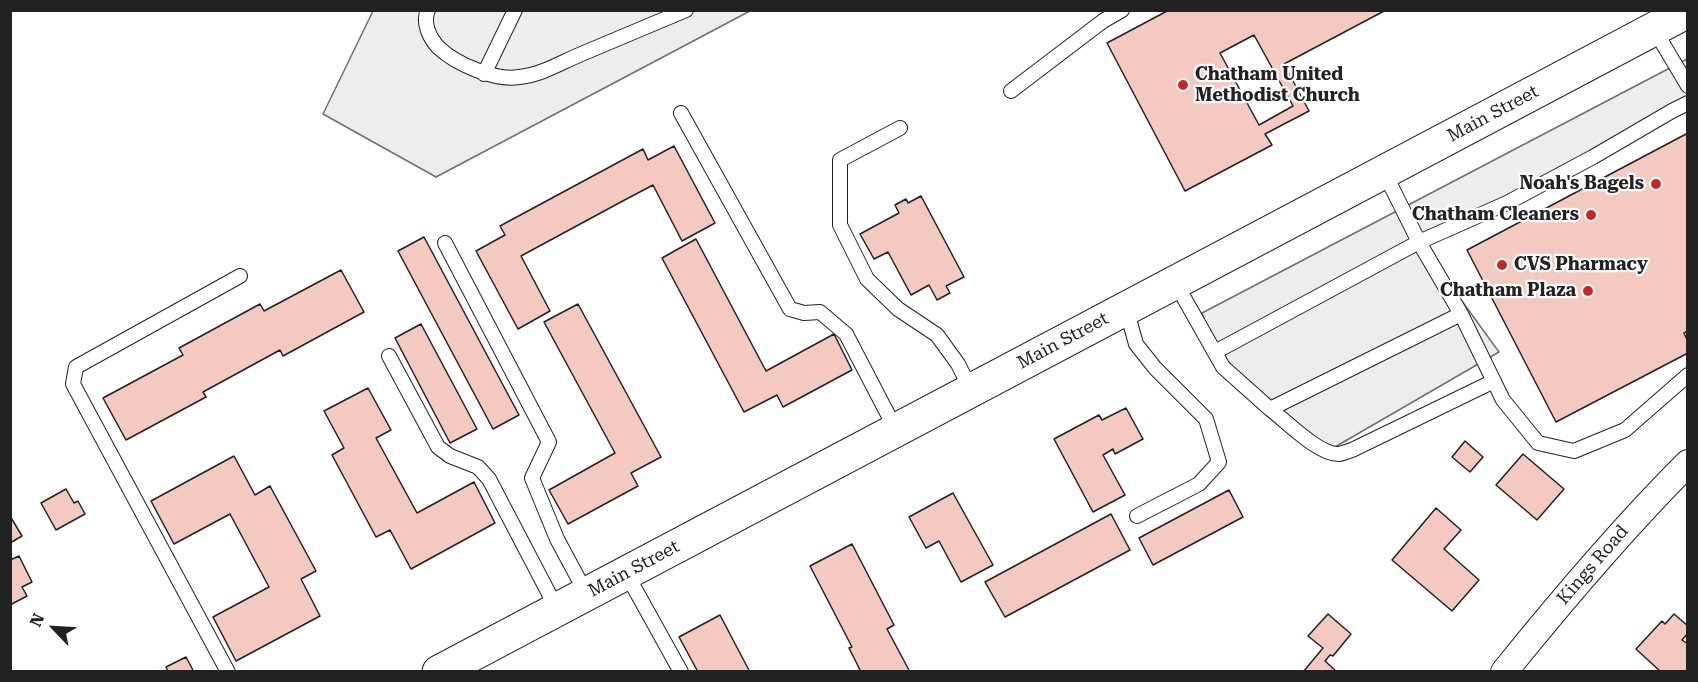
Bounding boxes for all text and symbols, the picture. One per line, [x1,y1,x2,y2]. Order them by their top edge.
place label: Chatham United Methodist Church [1195,64,1360,106]
marker: Chatham United Methodist Church [1176,78,1190,92]
street label: Main Street [1444,81,1542,147]
place label: Noah's Bagels [1519,173,1644,195]
marker: Noah's Bagels [1649,177,1663,191]
place label: Chatham Cleaners [1412,204,1579,226]
marker: Chatham Cleaners [1584,208,1598,222]
place label: CVS Pharmacy [1514,254,1648,276]
marker: CVS Pharmacy [1495,258,1509,272]
place label: Chatham Plaza [1440,280,1576,302]
marker: Chatham Plaza [1581,284,1595,298]
street label: Main Street [1014,308,1112,374]
street label: Kings Road [1553,521,1633,609]
street label: Main Street [585,536,683,602]
north arrow [24,598,84,658]
text: N [26,611,48,630]

